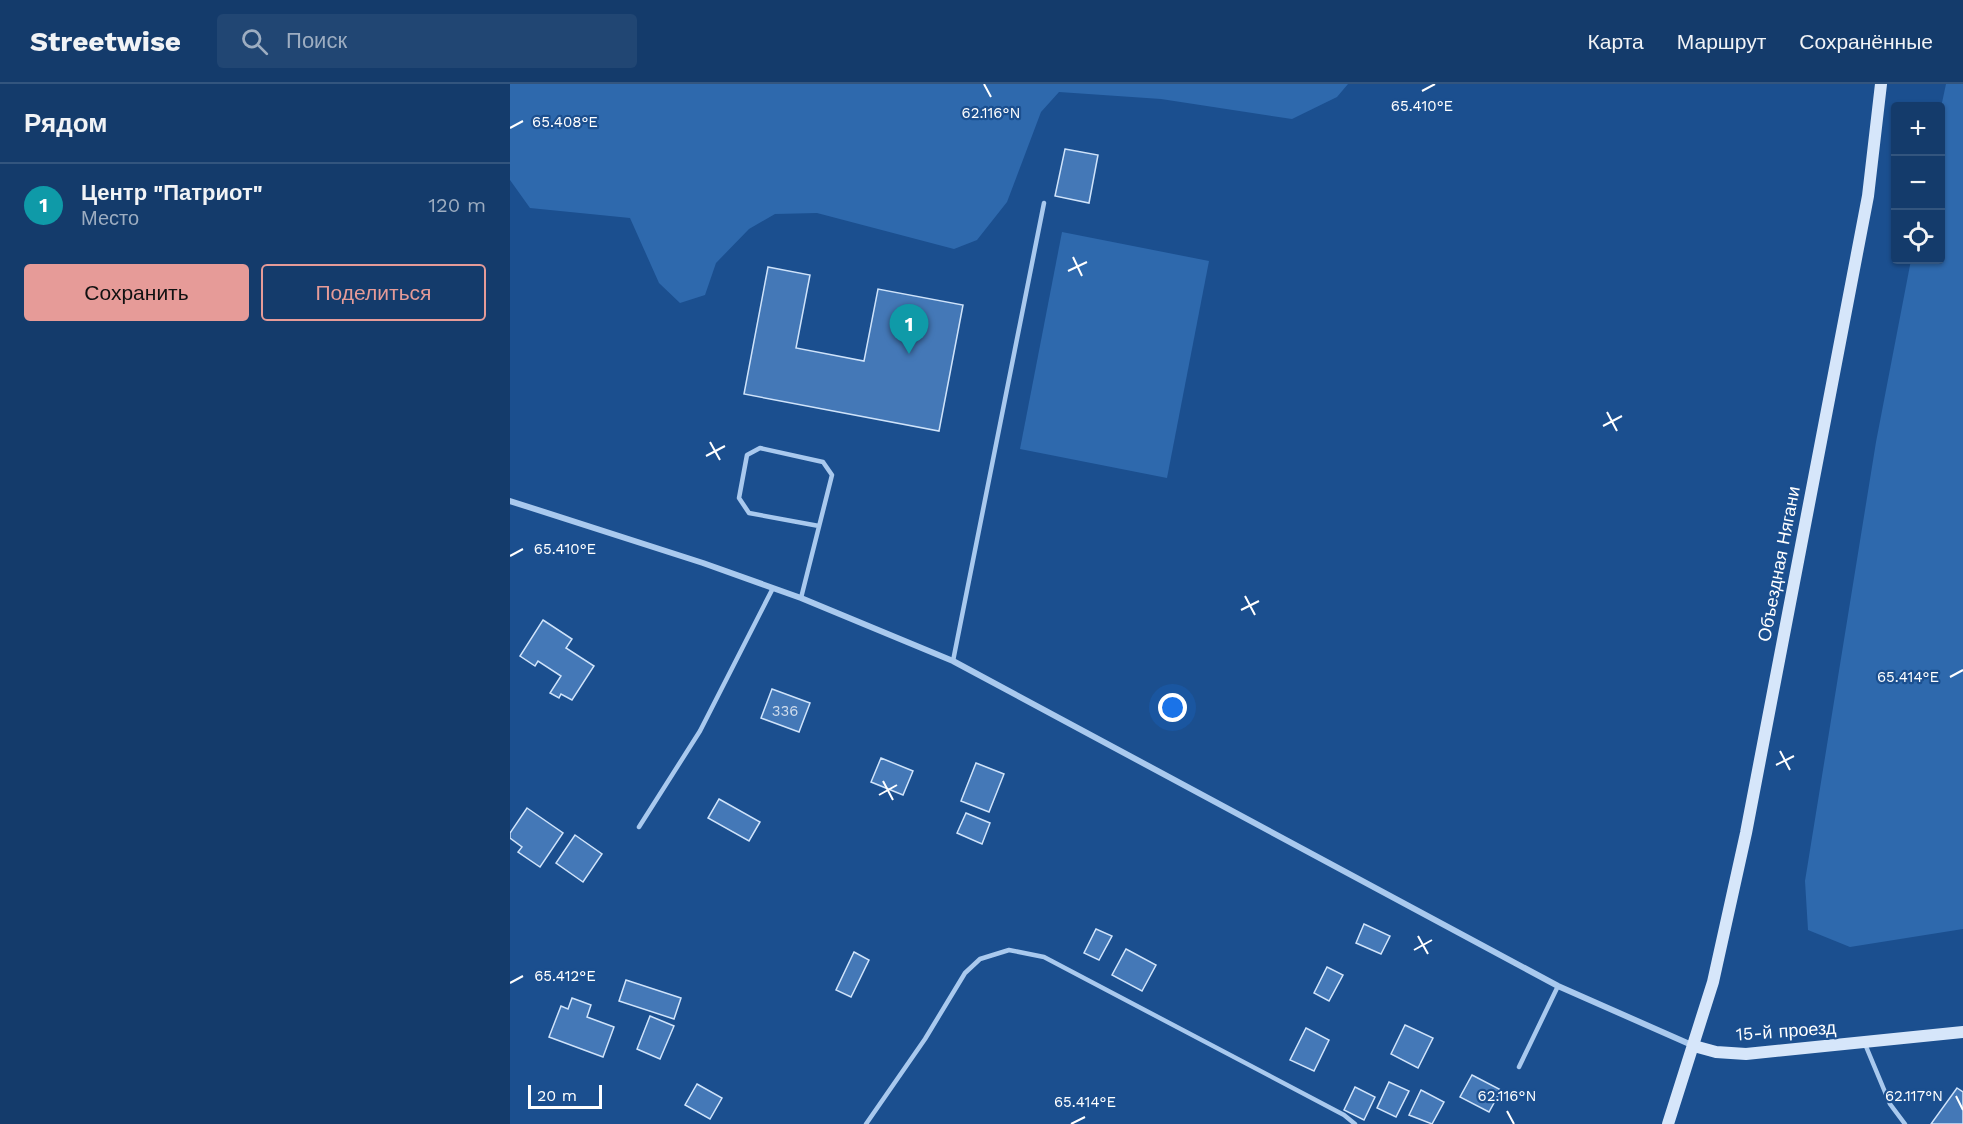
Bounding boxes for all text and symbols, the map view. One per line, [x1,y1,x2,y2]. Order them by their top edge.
search box [217,14,637,68]
text: Streetwise [30,25,181,58]
icon: search [238,25,271,58]
text: Поиск [286,28,347,53]
text: Карта [1588,29,1644,54]
text: Маршрут [1677,29,1766,54]
text: Сохранённые [1799,29,1933,54]
text: 65.410°E [1391,97,1453,115]
map controls [1891,102,1945,264]
button: + [1891,102,1945,156]
text: 62.116°N [962,104,1020,122]
text: Рядом [24,108,107,138]
text: 65.408°E [532,113,598,131]
button: − [1891,156,1945,210]
text: Центр "Патриот" [81,180,263,205]
text: 1 [39,193,48,217]
text: 120 m [428,193,486,217]
text: Место [81,206,139,230]
button: locate [1891,210,1945,264]
button: Сохранить [24,264,249,321]
button: Поделиться [261,264,486,321]
pin: 1 [890,304,928,354]
street label: Объездная Нягани [1753,484,1804,643]
text: 65.410°E [534,540,596,558]
text: 65.414°E [1877,668,1939,686]
your location [1158,693,1187,722]
house number: 336 [772,702,798,720]
text: 65.412°E [534,967,596,985]
street label: 15-й проезд [1735,1016,1837,1044]
scale bar [528,1082,602,1110]
text: 20 m [537,1086,577,1105]
text: 62.116°N [1478,1087,1536,1105]
text: 62.117°N [1885,1087,1943,1105]
text: 65.414°E [1054,1093,1116,1111]

